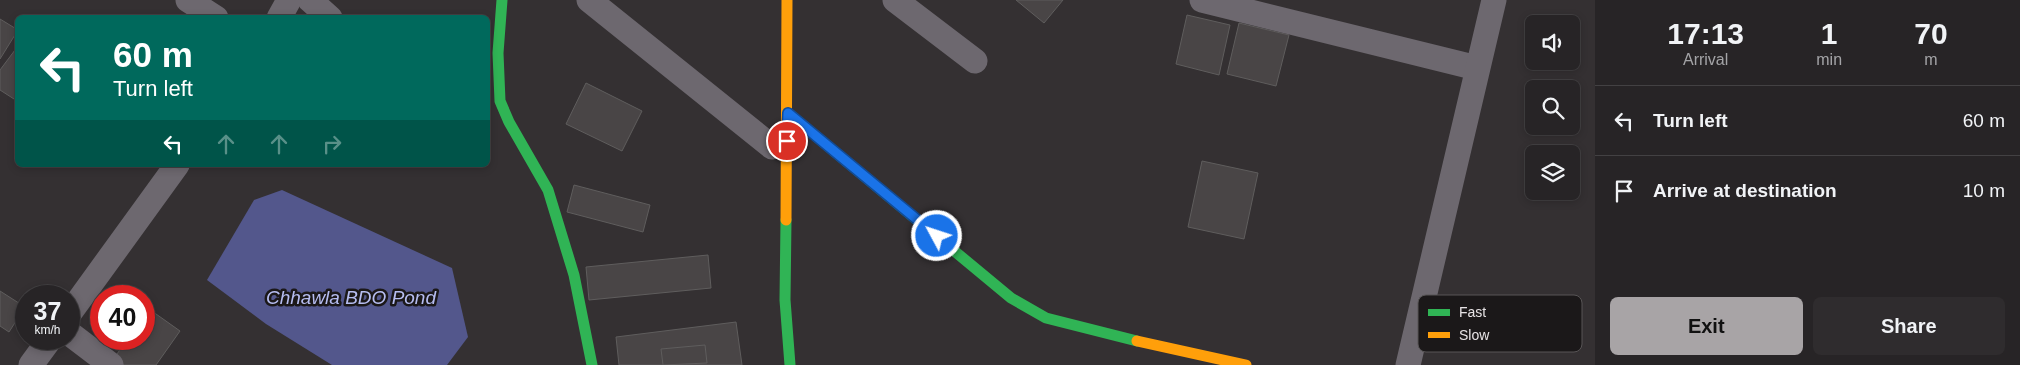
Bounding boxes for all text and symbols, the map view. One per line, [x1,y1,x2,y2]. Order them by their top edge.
map controls [1525,15,1580,200]
button: sound [1525,15,1580,70]
text: 17:13 [1667,17,1744,50]
text: 1 [1821,17,1838,50]
text: 70 [1914,17,1948,50]
icon: left [30,35,95,100]
text: 60 m [113,35,193,74]
text: Arrival [1683,51,1728,68]
text: min [1816,51,1842,68]
text: m [1924,51,1938,68]
text: Turn left [113,76,193,101]
button: search [1525,80,1580,135]
icon: left [1610,107,1638,135]
text: Turn left [1653,110,1728,131]
text: 60 m [1963,110,2005,131]
pin [766,120,808,162]
icon: arrive [773,127,801,155]
icon: left [159,130,187,158]
icon: ahead [212,130,240,158]
icon: ahead [265,130,293,158]
icon: right [318,130,346,158]
button: layers [1525,145,1580,200]
icon: arrive [1610,177,1638,205]
text: Arrive at destination [1653,180,1837,201]
text: 10 m [1963,180,2005,201]
position arrow [910,209,962,261]
speed limit sign: 40 [90,285,155,350]
water label: Chhawla BDO Pond [266,287,437,308]
legend [1418,295,1582,352]
text: 37 [34,297,61,325]
button: Exit [1610,297,1803,355]
button: Share [1813,297,2005,355]
text: Fast [1459,304,1486,320]
text: km/h [34,323,61,337]
text: Slow [1459,327,1490,343]

